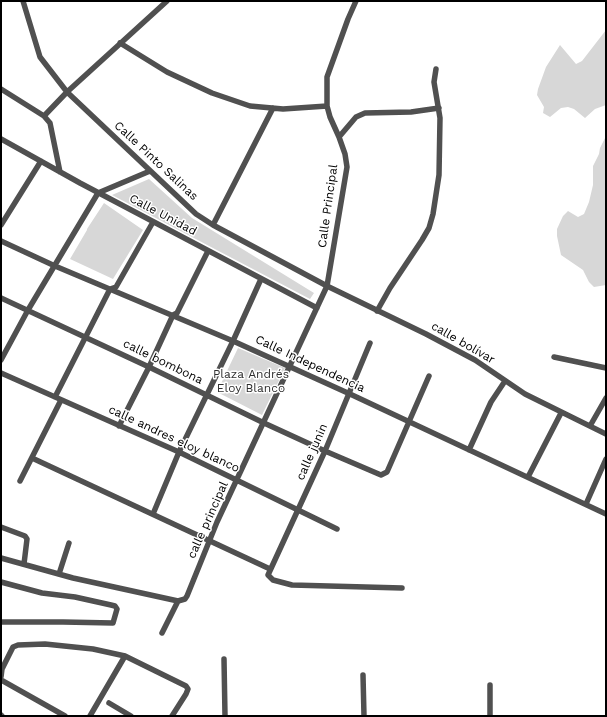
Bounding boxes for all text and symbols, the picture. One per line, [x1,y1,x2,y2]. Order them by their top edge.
street label: Calle Pinto Salinas [111,118,201,204]
street label: Calle Principal [315,163,341,249]
street label: Calle Unidad [127,191,199,239]
street label: calle bolívar [429,319,497,367]
street label: Calle Independencia [253,332,367,396]
street label: calle bombona [121,336,205,388]
park label: Plaza Andrés Eloy Blanco [213,367,289,395]
street label: calle andres eloy blanco [106,402,242,476]
street label: calle junin [293,421,331,483]
street label: calle principal [185,479,231,561]

